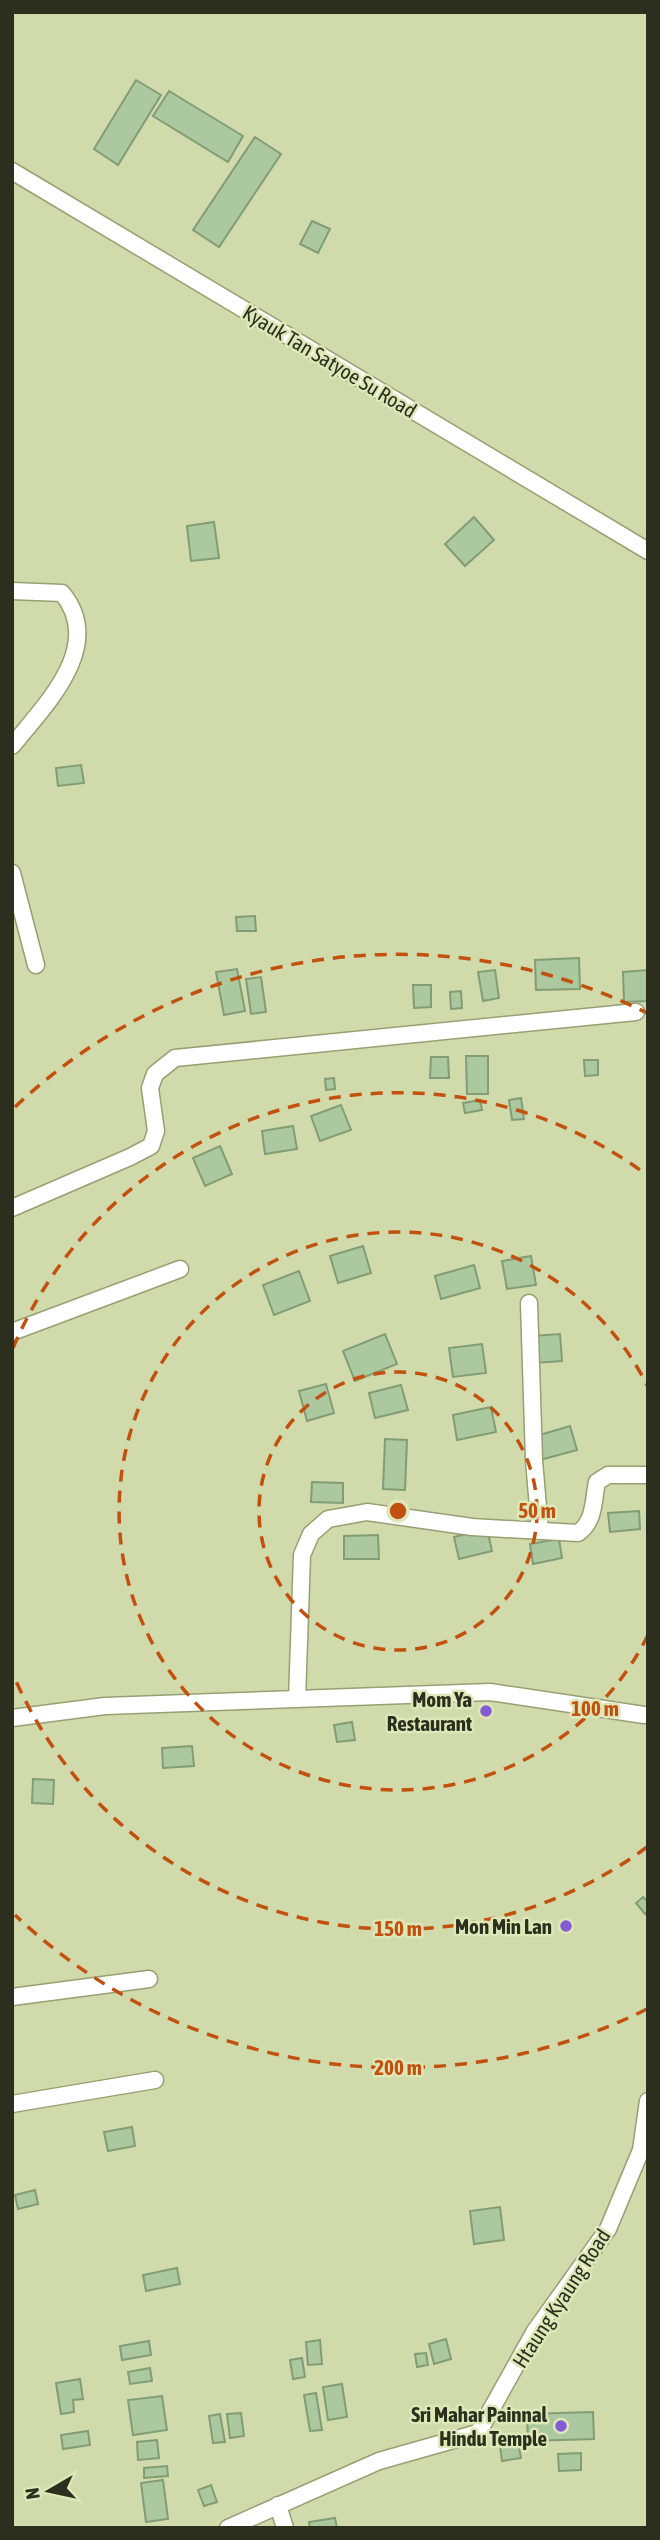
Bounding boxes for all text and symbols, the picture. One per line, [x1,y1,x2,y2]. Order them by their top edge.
street label: Kyauk Tan Satyoe Su Road [239,300,421,422]
text: 50 m [518,1498,556,1522]
centre of rings [386,1499,410,1523]
place label: Mom Ya Restaurant [387,1687,472,1735]
text: 100 m [571,1696,619,1720]
marker: Mom Ya Restaurant [478,1703,494,1719]
place label: Mon Min Lan [455,1914,552,1938]
text: 150 m [374,1916,422,1940]
marker: Mon Min Lan [558,1918,574,1934]
text: 200 m [374,2055,422,2079]
street label: Htaung Kyaung Road [507,2224,615,2372]
place label: Sri Mahar Painnal Hindu Temple [411,2402,547,2450]
marker: Sri Mahar Painnal Hindu Temple [553,2418,569,2434]
north arrow [14,2456,84,2526]
text: N [20,2486,44,2501]

